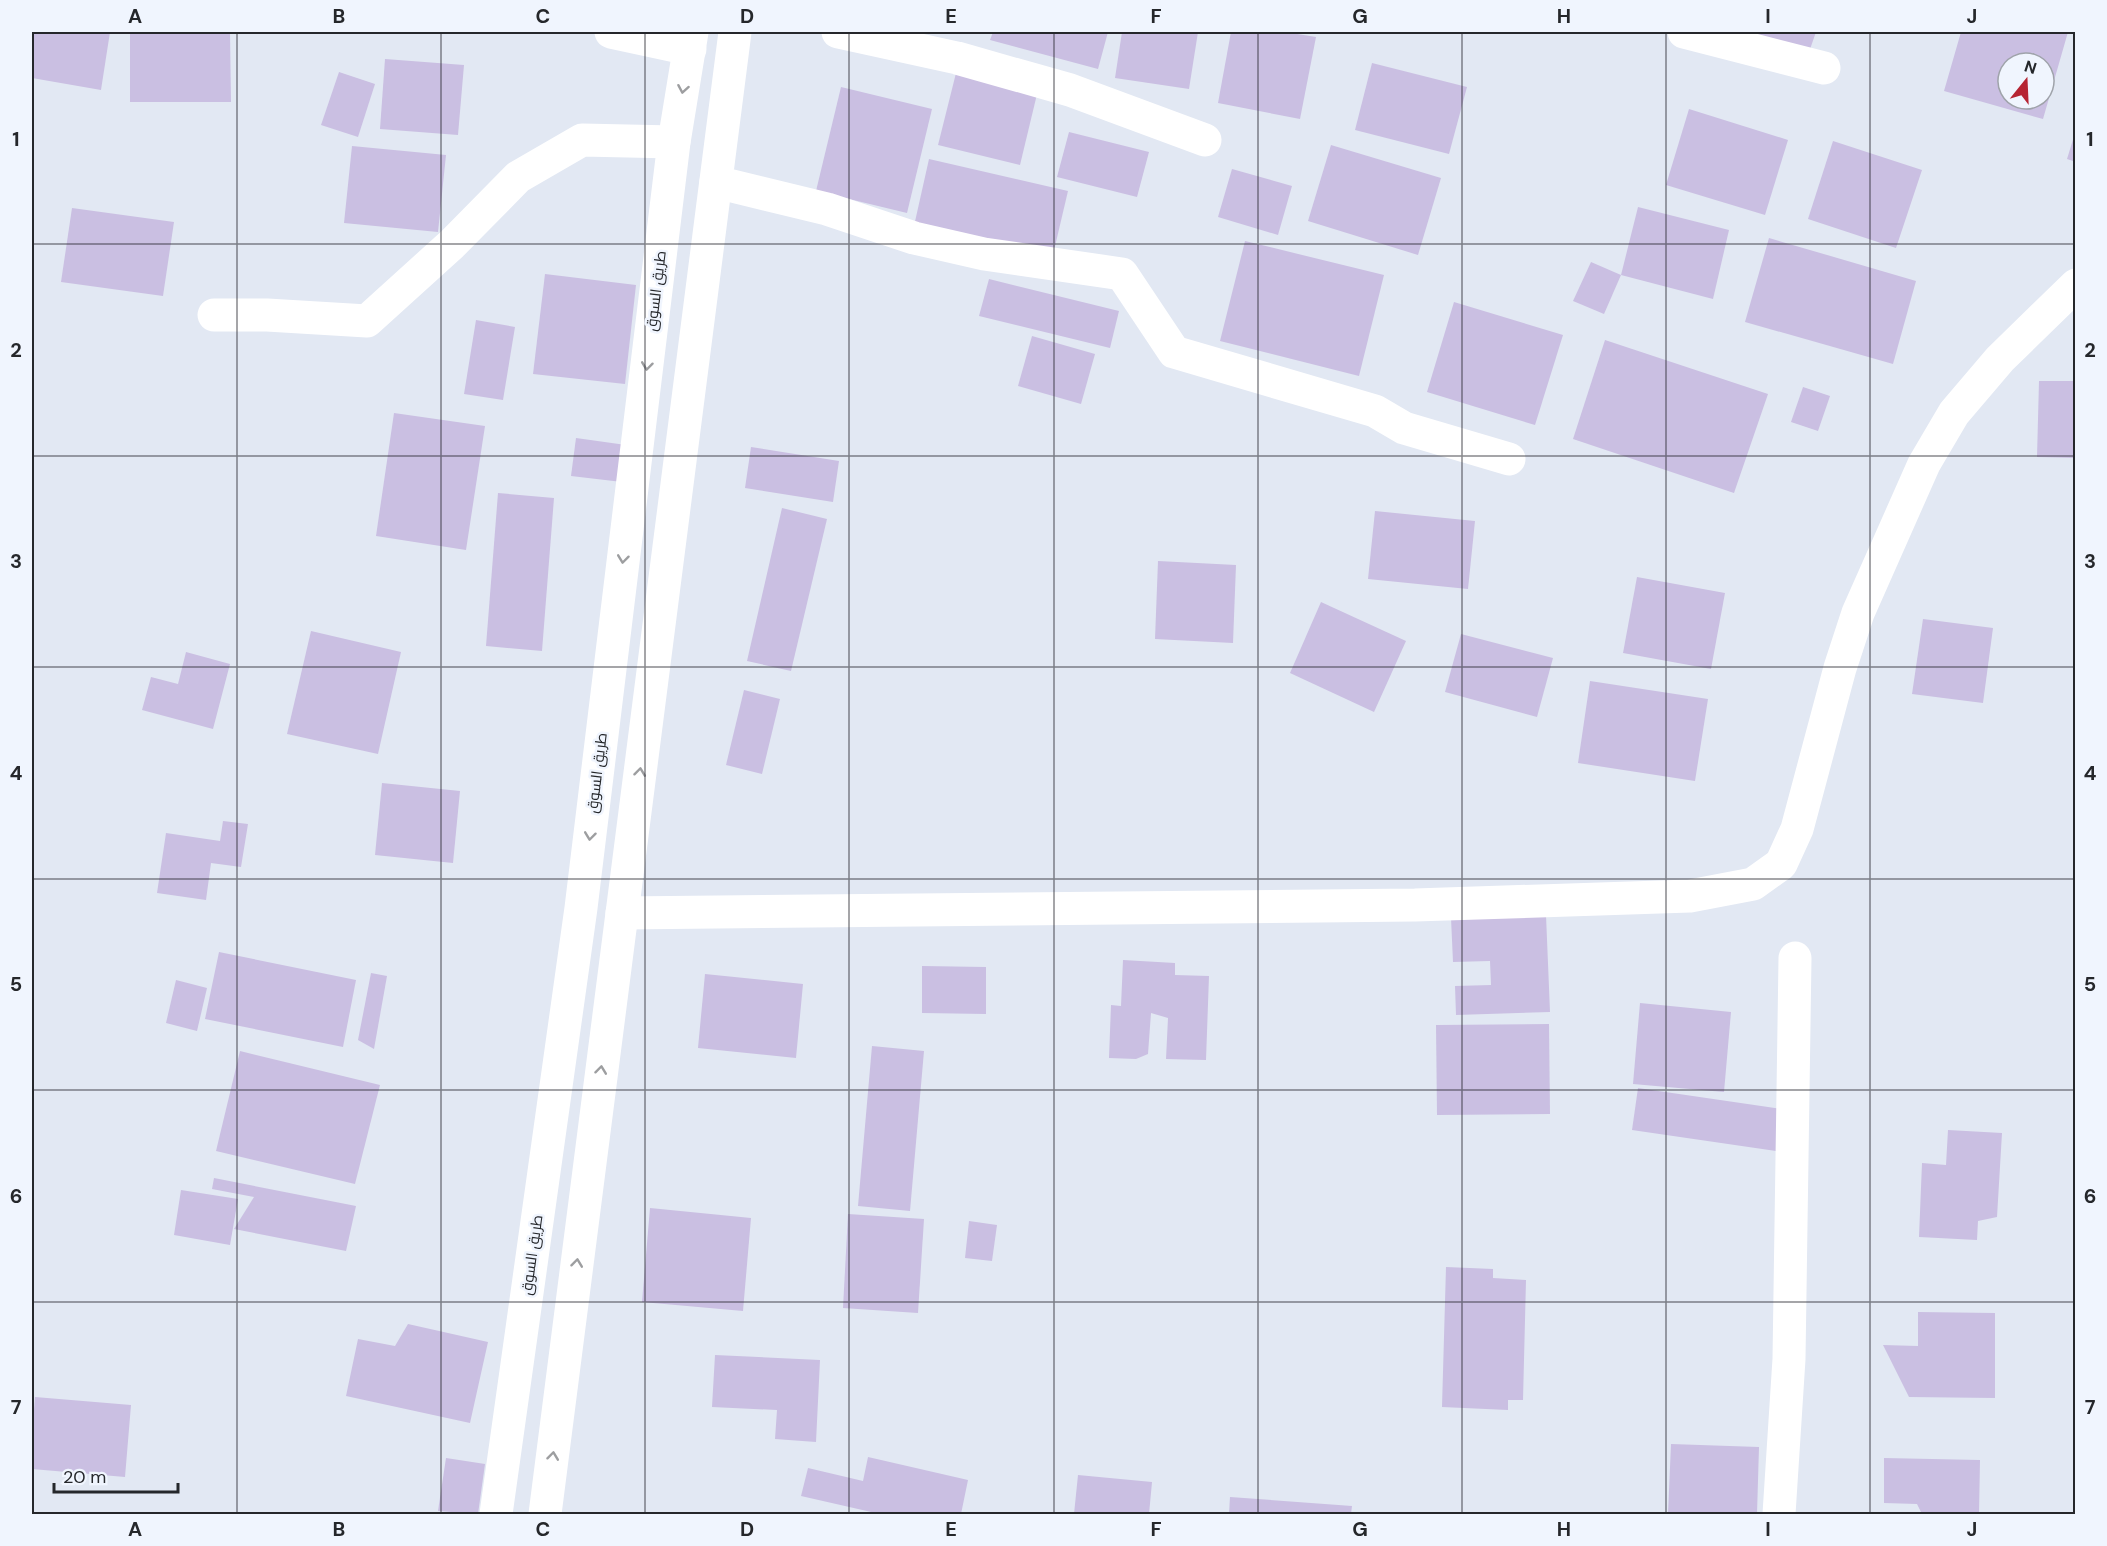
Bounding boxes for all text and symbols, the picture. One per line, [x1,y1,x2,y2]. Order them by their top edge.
text: A [128,3,142,29]
text: B [333,3,345,29]
text: C [536,3,550,29]
text: D [740,3,754,29]
text: E [945,3,957,29]
text: F [1150,3,1162,29]
text: G [1352,3,1368,29]
text: H [1557,3,1571,29]
text: I [1765,3,1771,29]
text: J [1967,3,1977,29]
north arrow [1996,51,2056,111]
text: N [2022,55,2039,79]
one-way arrow [677,84,690,94]
text: 1 [12,126,20,152]
text: 1 [2086,126,2094,152]
street label: طريق السوق [641,250,671,332]
text: 2 [10,337,22,363]
text: 2 [2084,337,2096,363]
one-way arrow [641,361,653,370]
text: 3 [10,548,22,574]
text: 3 [2084,548,2096,574]
one-way arrow [617,555,630,564]
street label: طريق السوق [582,732,612,814]
text: 4 [10,760,23,786]
text: 4 [2084,760,2097,786]
one-way arrow [633,767,646,777]
one-way arrow [584,832,596,841]
text: 5 [10,971,22,997]
text: 5 [2084,971,2096,997]
one-way arrow [595,1065,607,1074]
text: 6 [10,1183,22,1209]
text: 6 [2084,1183,2096,1209]
street label: طريق السوق [516,1214,548,1296]
one-way arrow [570,1258,583,1268]
text: 7 [11,1394,22,1420]
text: 7 [2085,1394,2096,1420]
one-way arrow [546,1452,558,1461]
scale bar [54,1456,178,1494]
text: 20 m [63,1465,106,1489]
text: A [128,1516,142,1542]
text: B [333,1516,345,1542]
text: C [536,1516,550,1542]
text: D [740,1516,754,1542]
text: E [945,1516,957,1542]
text: F [1150,1516,1162,1542]
text: G [1352,1516,1368,1542]
text: H [1557,1516,1571,1542]
text: I [1765,1516,1771,1542]
text: J [1967,1516,1977,1542]

